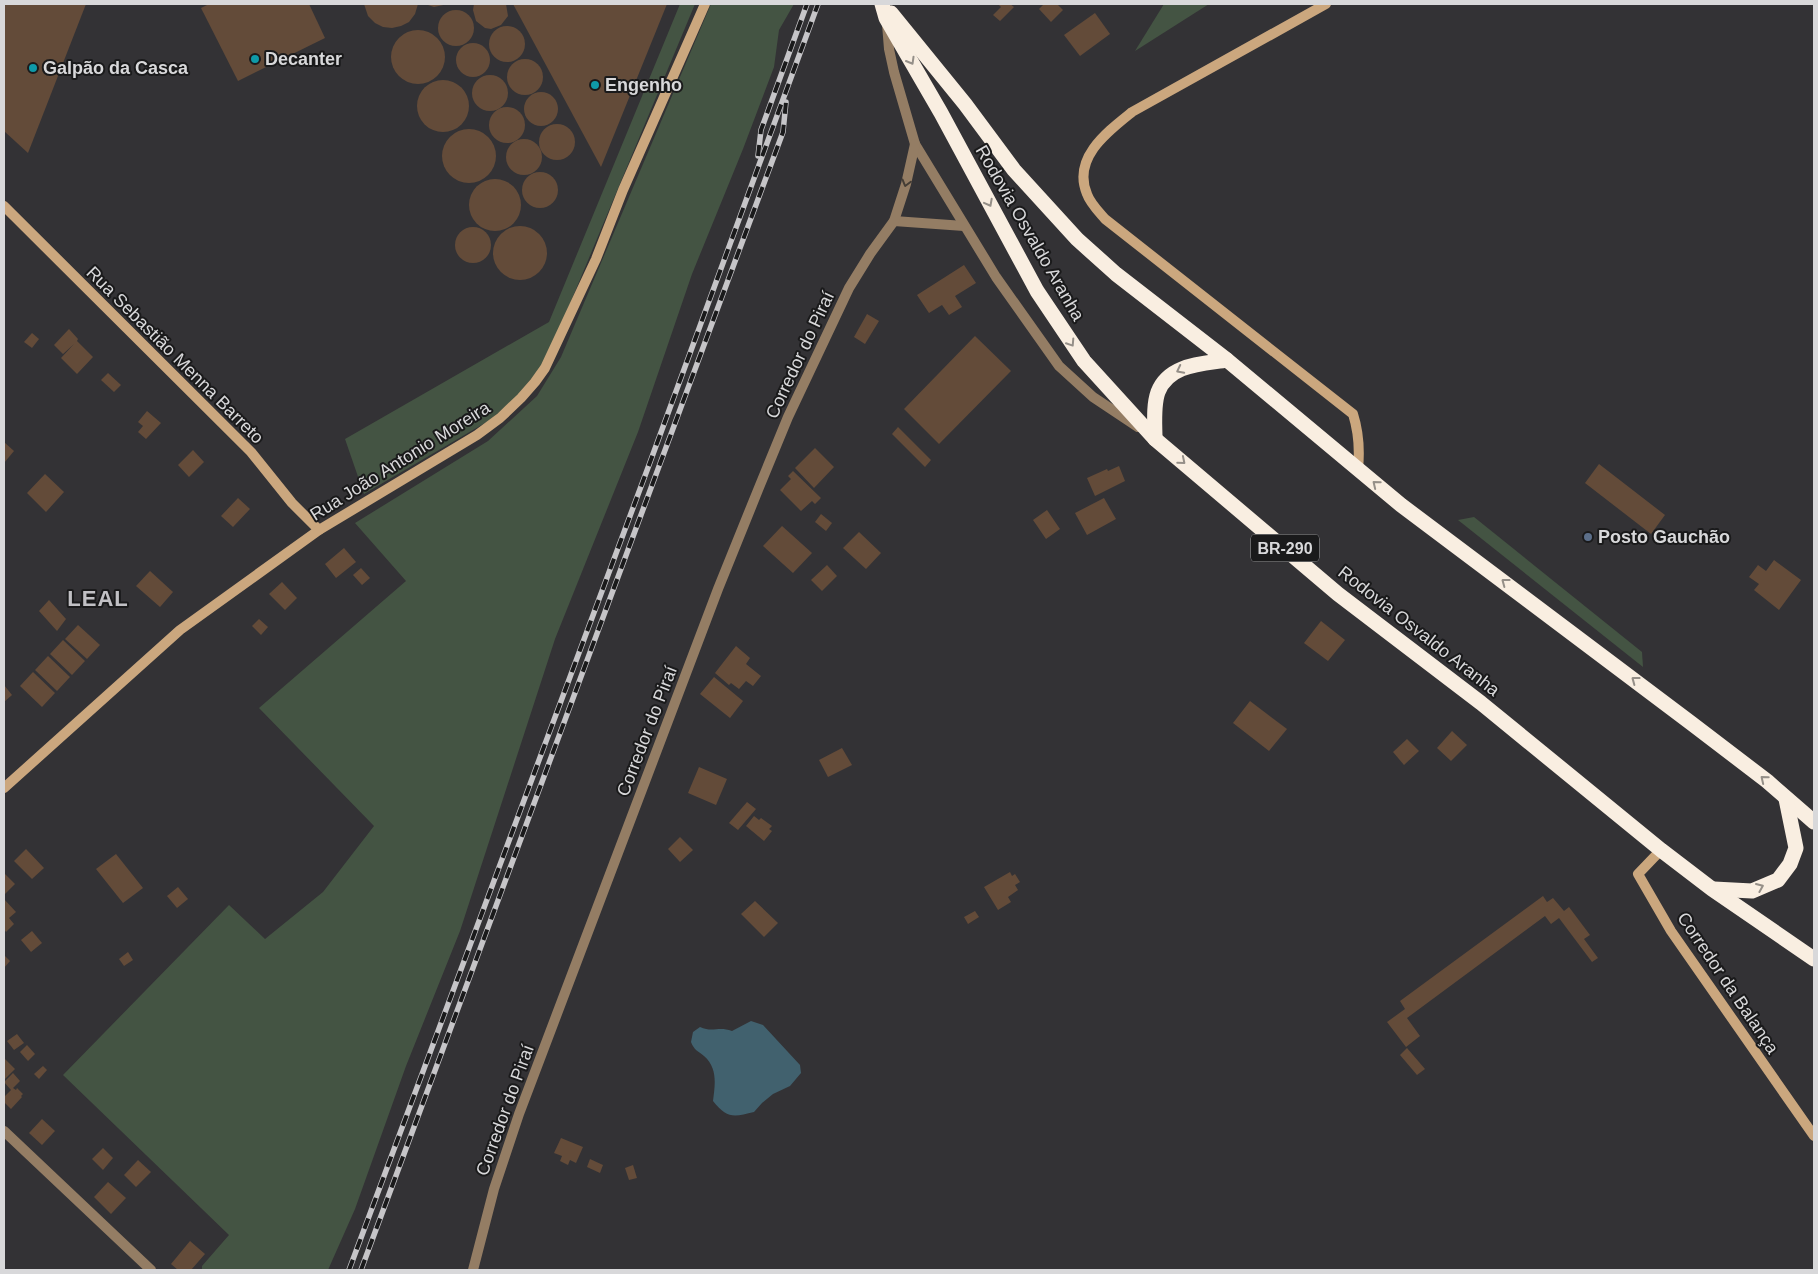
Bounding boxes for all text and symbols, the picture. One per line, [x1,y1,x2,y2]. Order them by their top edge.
place label: Decanter [265,49,342,69]
marker: Decanter [249,53,261,65]
one-way arrow [904,55,914,64]
place label: Galpão da Casca [43,58,189,78]
marker: Galpão da Casca [27,62,39,74]
place label: Engenho [605,75,682,95]
marker: Engenho [589,79,601,91]
street label: Rodovia Osvaldo Aranha [972,142,1089,325]
one-way arrow [901,179,912,187]
one-way arrow [983,197,993,206]
street label: Rua Sebastião Menna Barreto [82,262,268,448]
street label: Corredor do Piraí [762,288,838,422]
one-way arrow [1065,338,1075,347]
one-way arrow [1177,364,1186,374]
street label: Rua João Antonio Moreira [306,397,494,525]
one-way arrow [1176,456,1185,464]
one-way arrow [1372,480,1381,489]
place label: Posto Gauchão [1598,527,1730,547]
marker: Posto Gauchão [1582,531,1594,543]
road number: BR-290 [1251,534,1319,562]
street label: Rodovia Osvaldo Aranha [1334,562,1504,701]
one-way arrow [1502,580,1511,588]
district label: LEAL [67,586,129,611]
street label: Corredor do Piraí [613,663,681,799]
one-way arrow [1631,677,1641,686]
one-way arrow [1760,776,1769,785]
one-way arrow [1755,883,1764,894]
street label: Corredor da Balança [1673,909,1783,1058]
street label: Corredor do Piraí [472,1042,538,1178]

